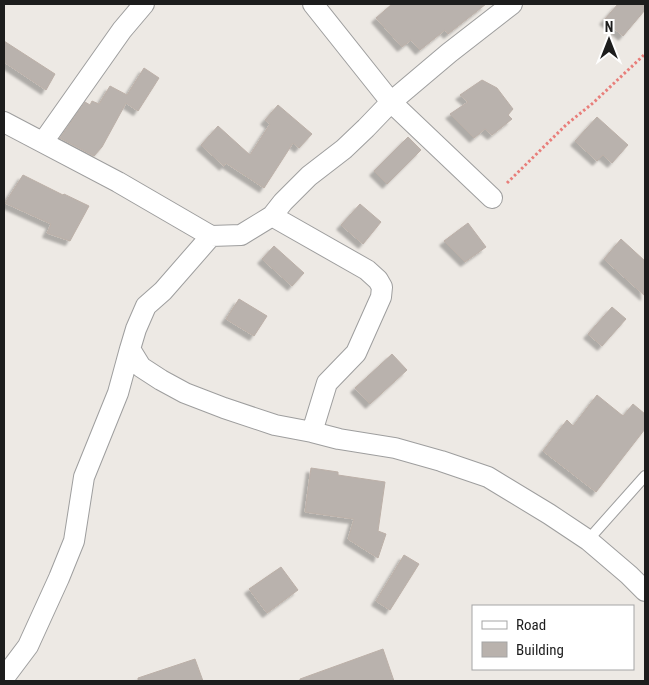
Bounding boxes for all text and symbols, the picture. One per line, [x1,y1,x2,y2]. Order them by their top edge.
north arrow [584,15,634,65]
text: N [605,19,613,35]
legend [472,605,634,670]
text: Road [516,616,546,634]
text: Building [516,641,564,659]

